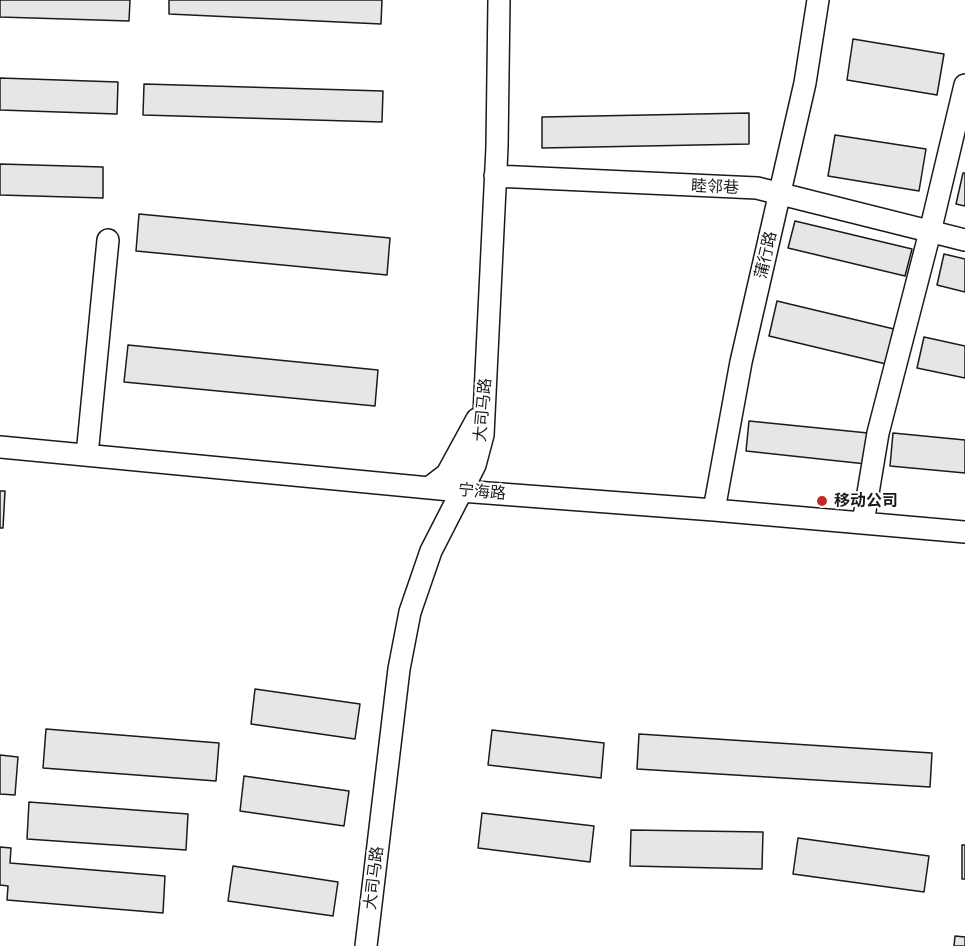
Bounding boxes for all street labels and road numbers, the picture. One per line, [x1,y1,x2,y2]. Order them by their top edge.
street label: 睦邻巷 [691,176,739,198]
street label: 蒲行路 [751,229,781,281]
street label: 大司马路 [471,377,495,443]
street label: 宁海路 [457,480,507,504]
street label: 大司马路 [361,845,387,911]

